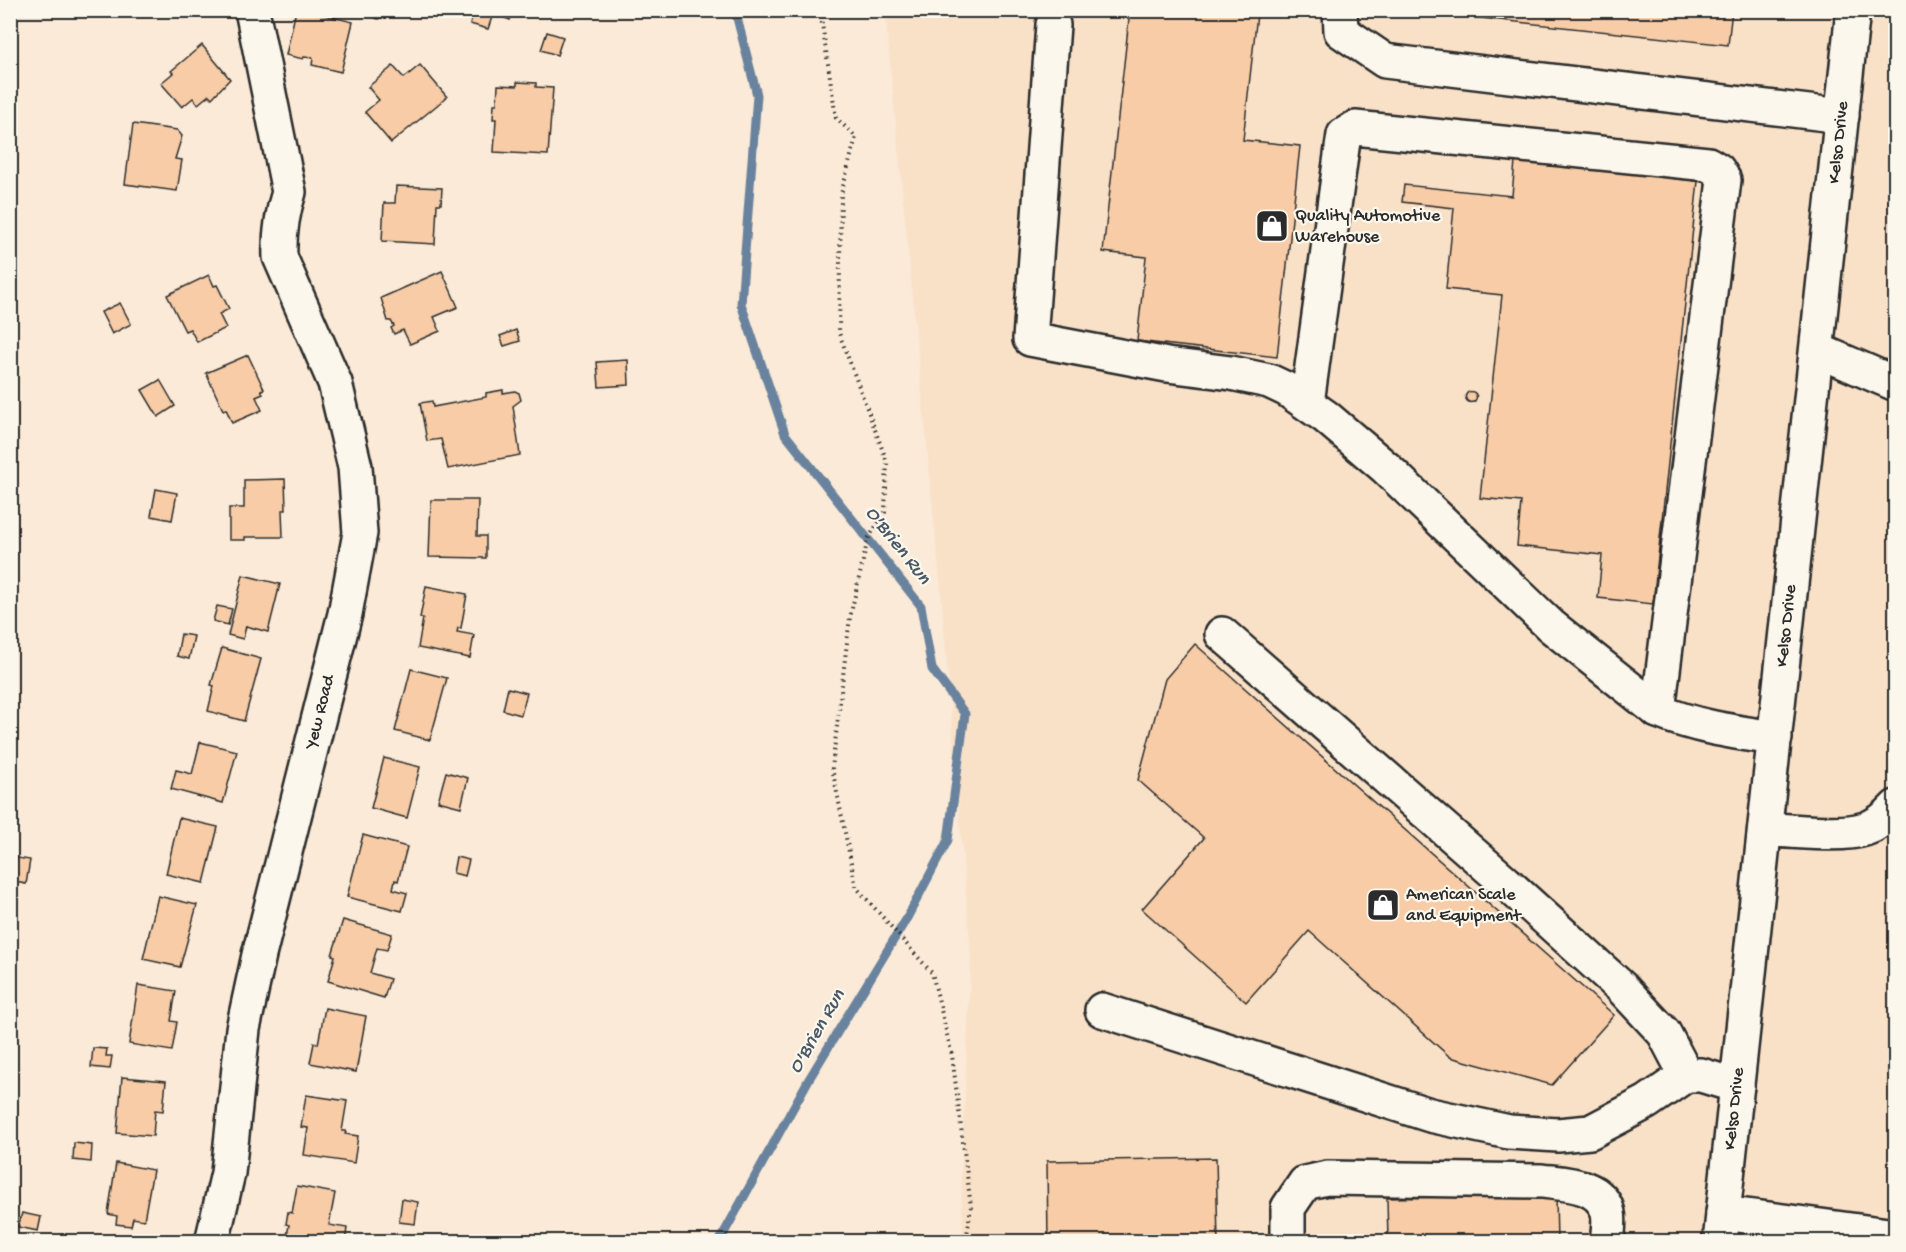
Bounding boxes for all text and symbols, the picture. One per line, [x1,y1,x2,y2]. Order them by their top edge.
street label: Kelso Drive [1824,99,1854,185]
place label: Quality Automotive Warehouse [1295,206,1441,248]
shop icon: Quality Automotive Warehouse [1254,208,1290,244]
water label: O'Brien Run [859,502,935,590]
street label: Kelso Drive [1772,583,1801,668]
street label: Yew Road [300,671,340,753]
place label: American Scale and Equipment [1406,885,1522,927]
shop icon: American Scale and Equipment [1365,887,1401,923]
water label: O'Brien Run [785,986,851,1078]
street label: Kelso Drive [1720,1066,1749,1151]

